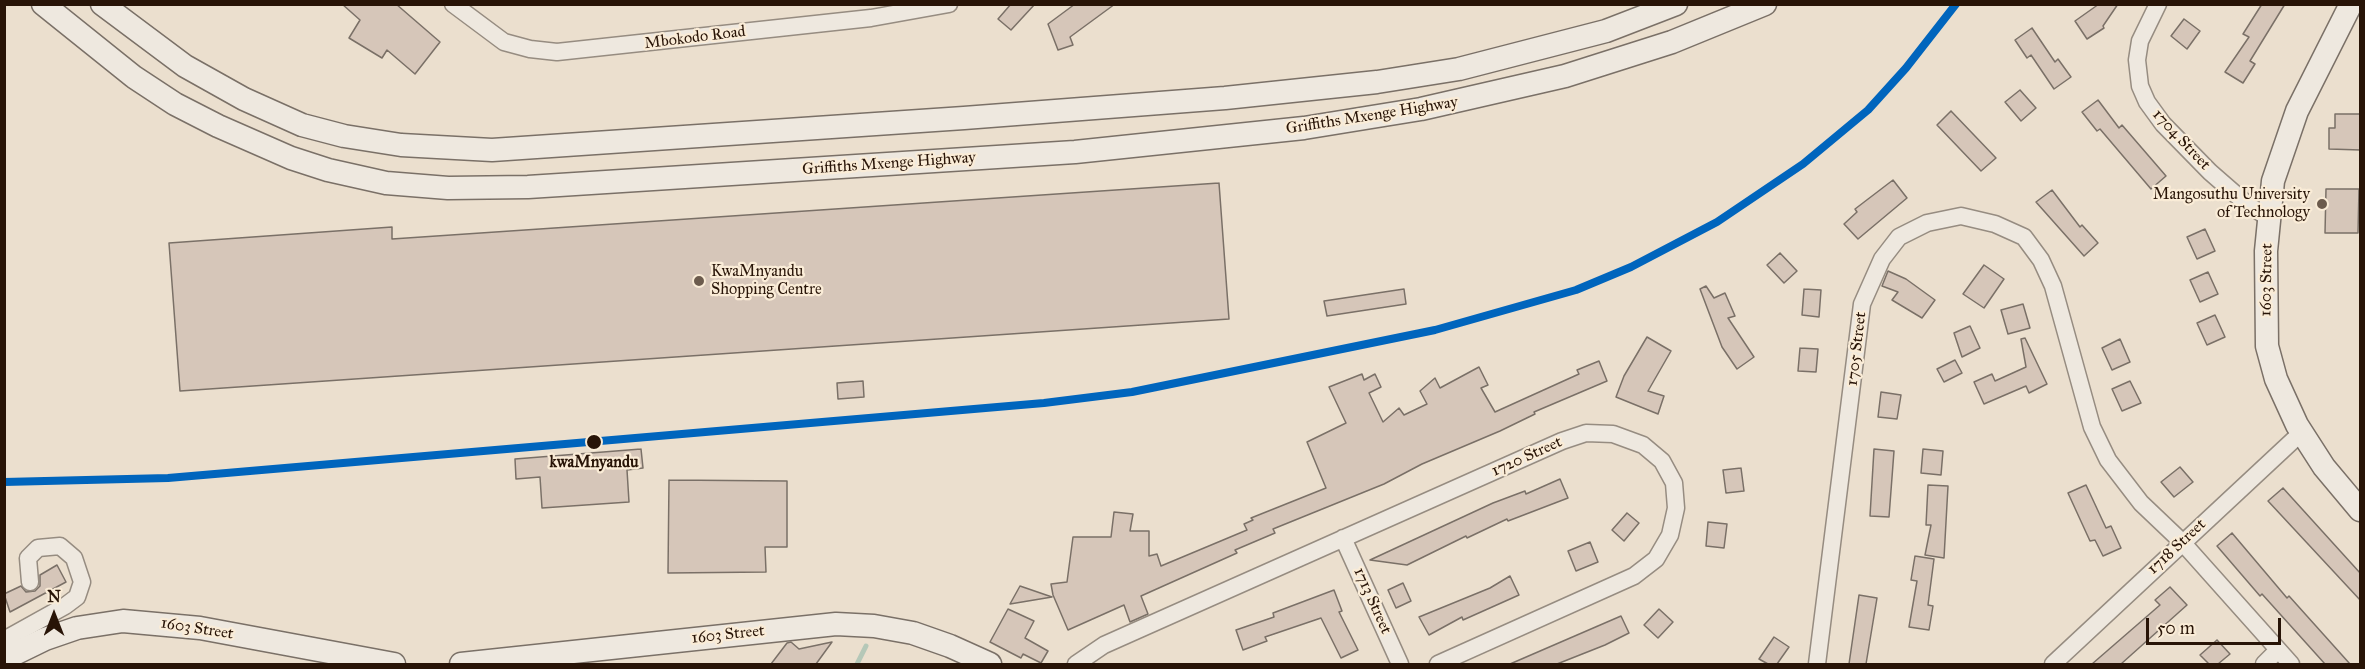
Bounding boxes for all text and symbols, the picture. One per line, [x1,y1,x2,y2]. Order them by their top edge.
street label: Mbokodo Road [643,22,747,54]
street label: Griffiths Mxenge Highway [1285,93,1459,139]
street label: 1704 Street [2148,106,2214,174]
street label: Griffiths Mxenge Highway [802,148,976,180]
place label: Mangosuthu University of Technology [2153,185,2310,223]
marker: Mangosuthu University of Technology [2315,197,2329,211]
street label: 1603 Street [2257,243,2277,317]
place label: KwaMnyandu Shopping Centre [711,262,822,300]
marker: KwaMnyandu Shopping Centre [692,274,706,288]
street label: 1705 Street [1843,311,1871,387]
marker: kwaMnyandu [585,433,603,451]
street label: 1720 Street [1489,433,1565,481]
place label: kwaMnyandu [550,453,638,473]
street label: 1718 Street [2144,515,2210,579]
street label: 1713 Street [1349,565,1395,637]
north arrow [24,585,84,645]
text: N [47,587,61,606]
scale bar [2149,606,2284,644]
street label: 1603 Street [159,614,235,644]
text: 50 m [2157,617,2195,639]
street label: 1603 Street [691,622,765,648]

